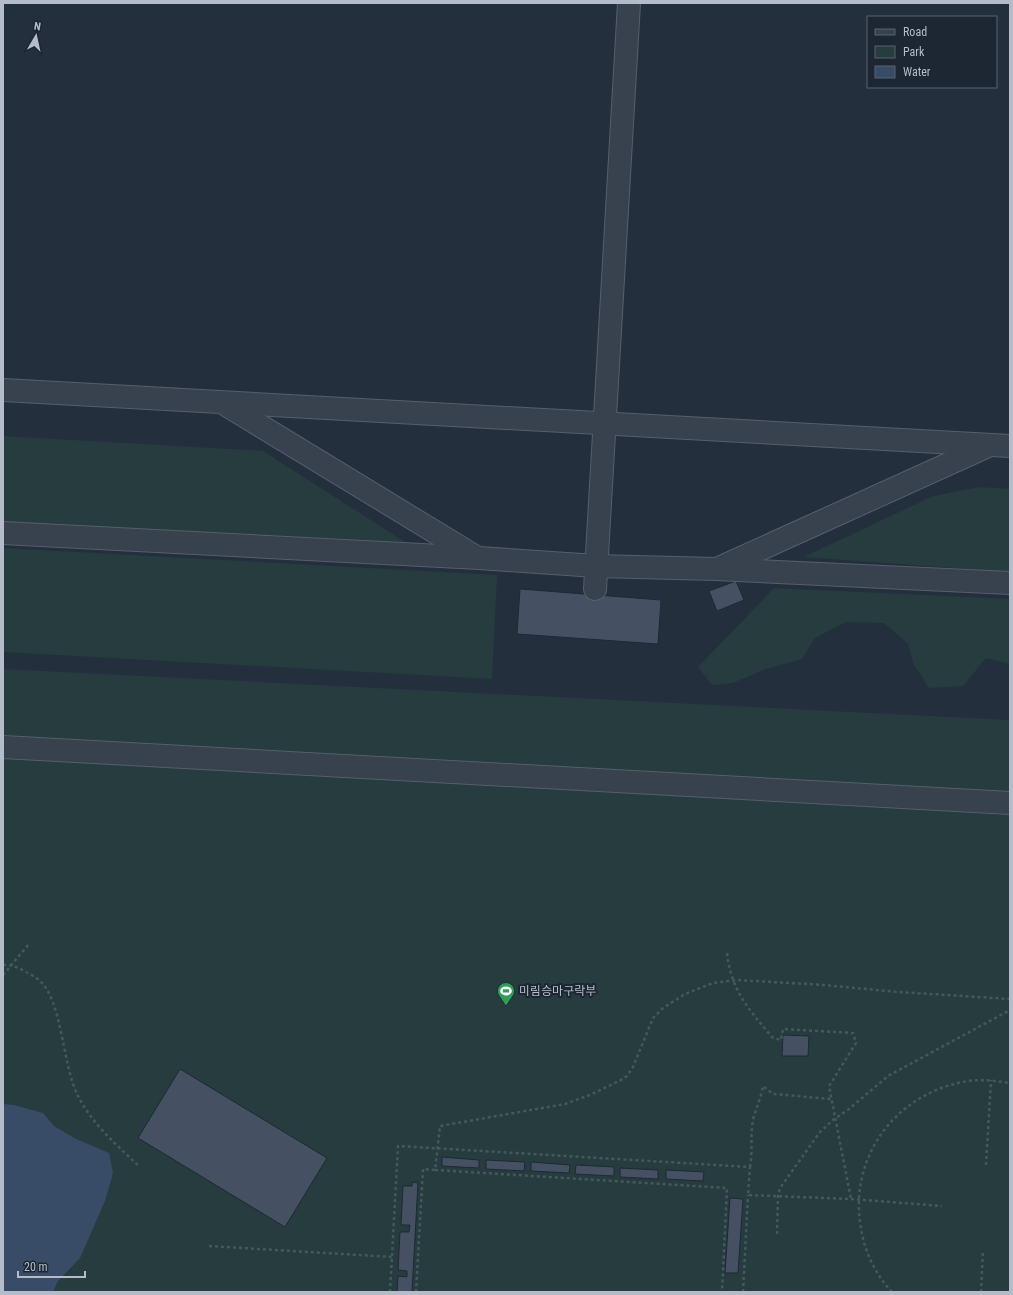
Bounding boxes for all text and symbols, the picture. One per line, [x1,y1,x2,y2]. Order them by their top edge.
north arrow [16,16,56,56]
legend [867,16,997,88]
text: N [33,20,42,34]
text: Road [903,25,927,39]
text: Park [903,45,925,59]
text: Water [903,65,931,79]
sports icon: 미림승마구락부 [496,981,516,1006]
place label: 미림승마구락부 [519,984,596,998]
scale bar [18,1253,85,1279]
text: 20 m [24,1260,48,1274]

